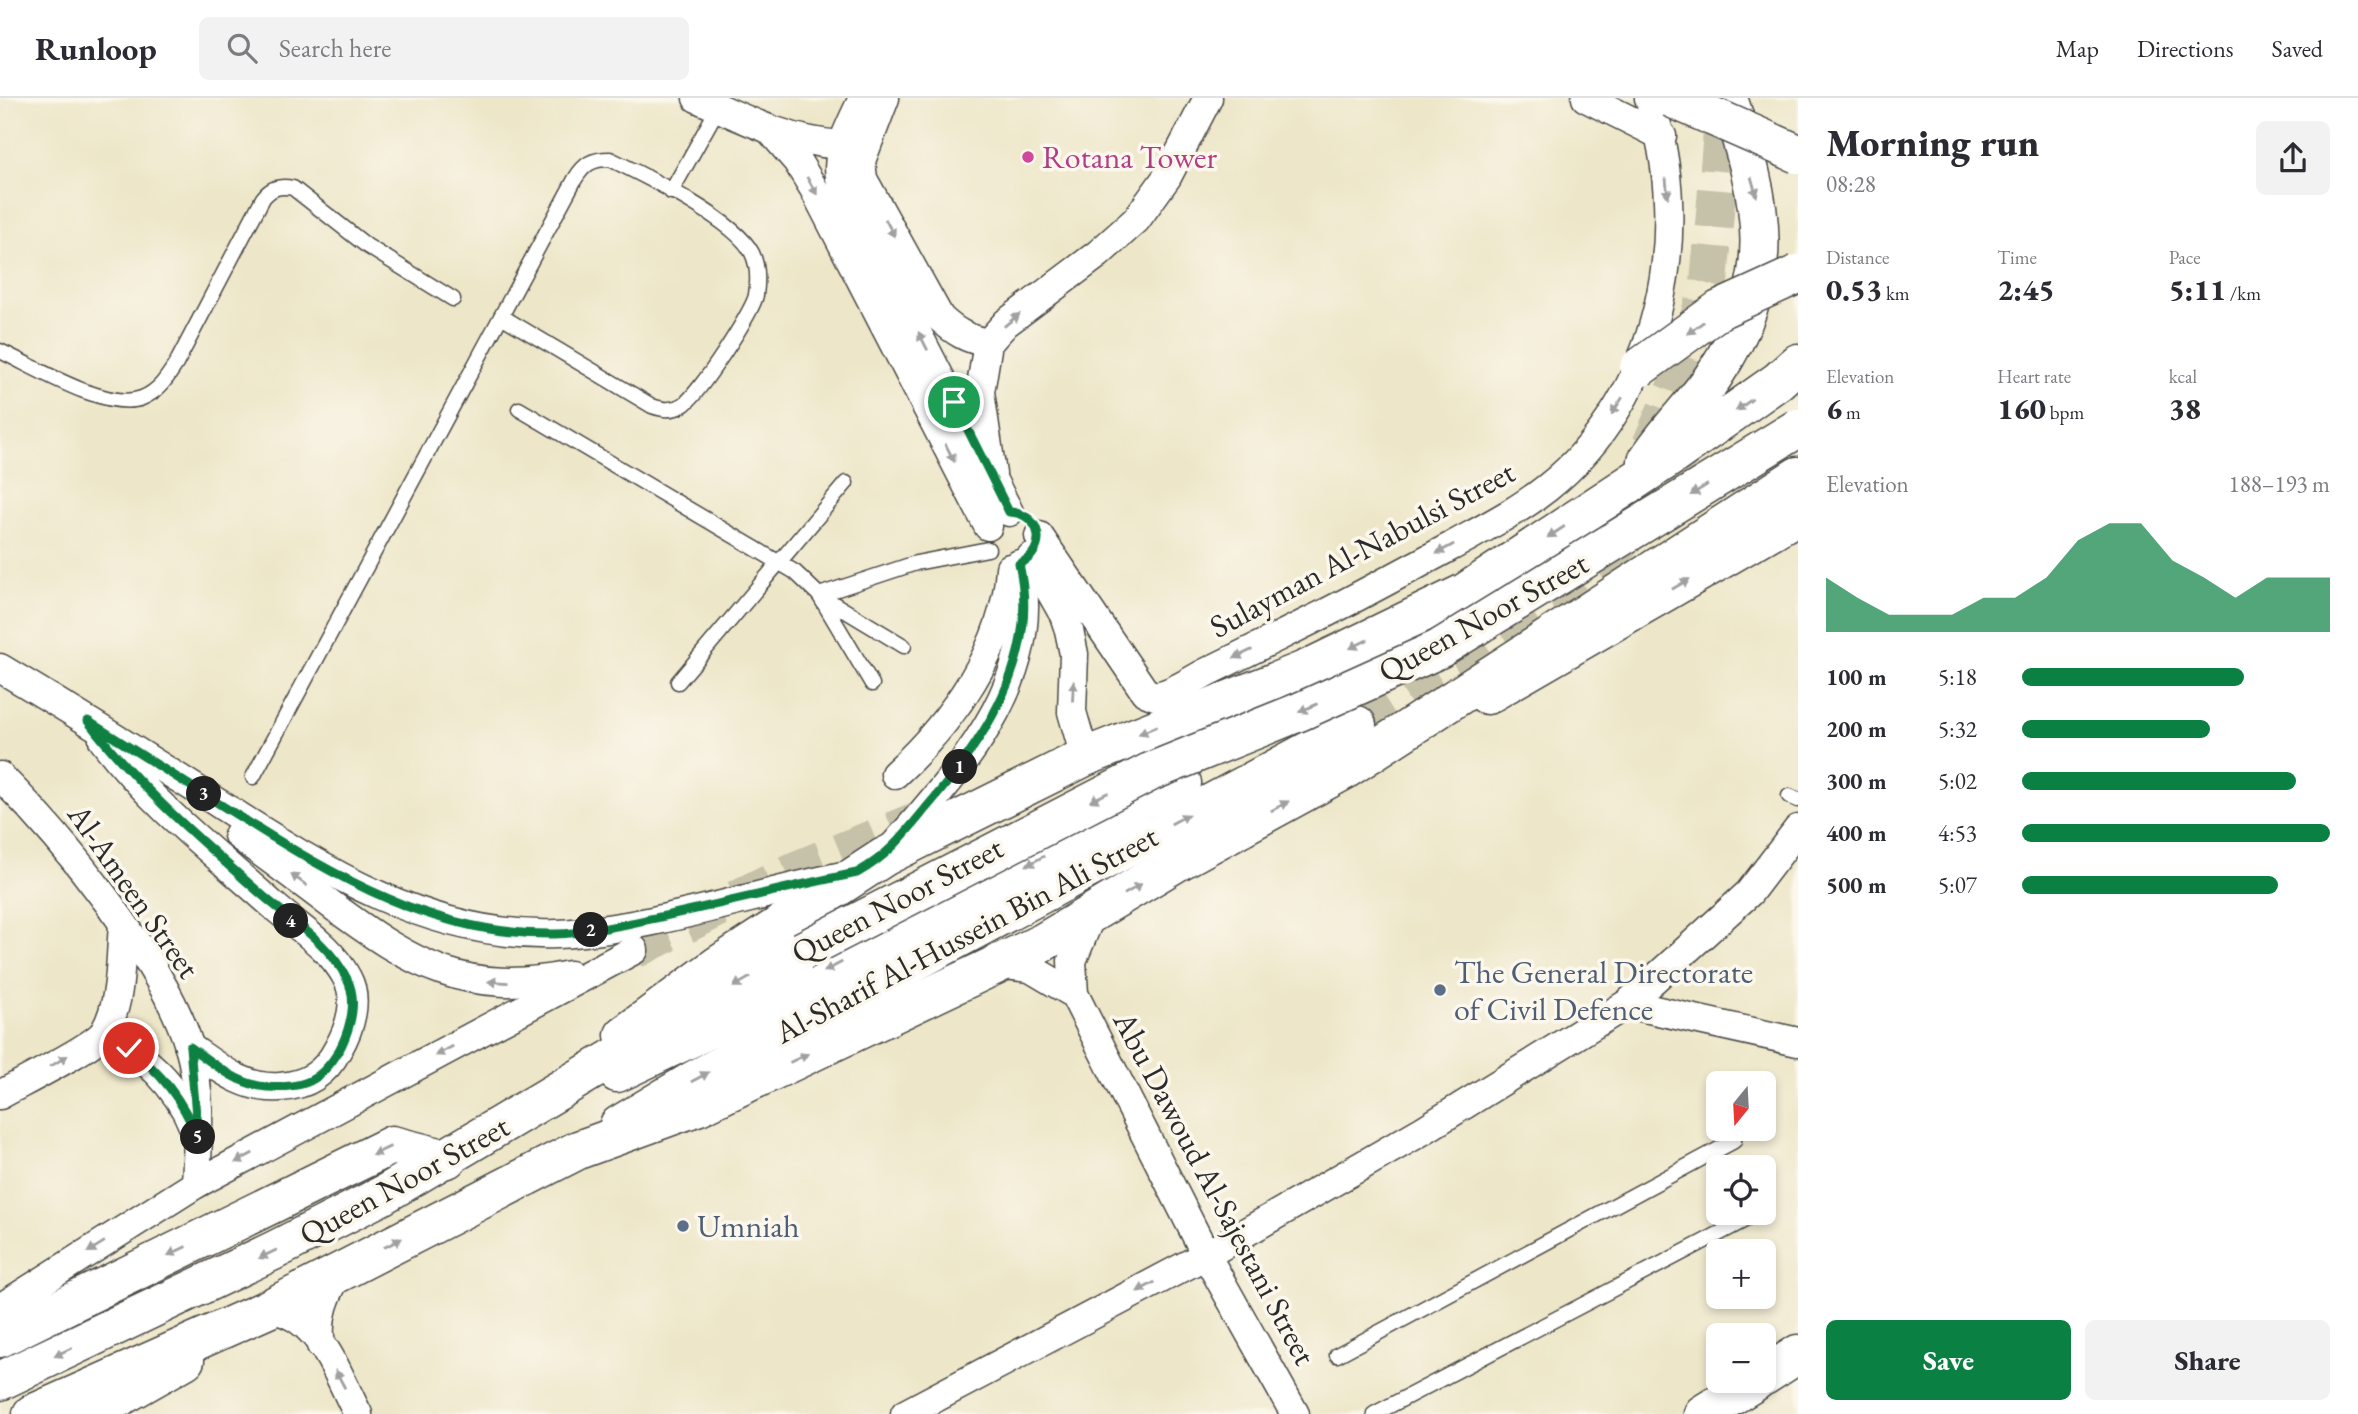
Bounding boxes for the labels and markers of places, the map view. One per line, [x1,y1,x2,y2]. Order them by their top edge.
place label: Rotana Tower [1042,136,1218,178]
marker: Rotana Tower [1020,149,1036,165]
pin [924,372,984,432]
pin: 1 [942,750,978,784]
pin: 3 [186,776,222,812]
pin: 4 [274,904,308,938]
pin: 2 [574,912,608,948]
place label: The General Directorate of Civil Defence [1454,951,1753,1030]
marker: The General Directorate of Civil Defence [1432,982,1448,998]
pin [99,1018,159,1078]
pin: 5 [180,1119,216,1154]
place label: Umniah [697,1205,800,1247]
marker: Umniah [675,1218,691,1234]

